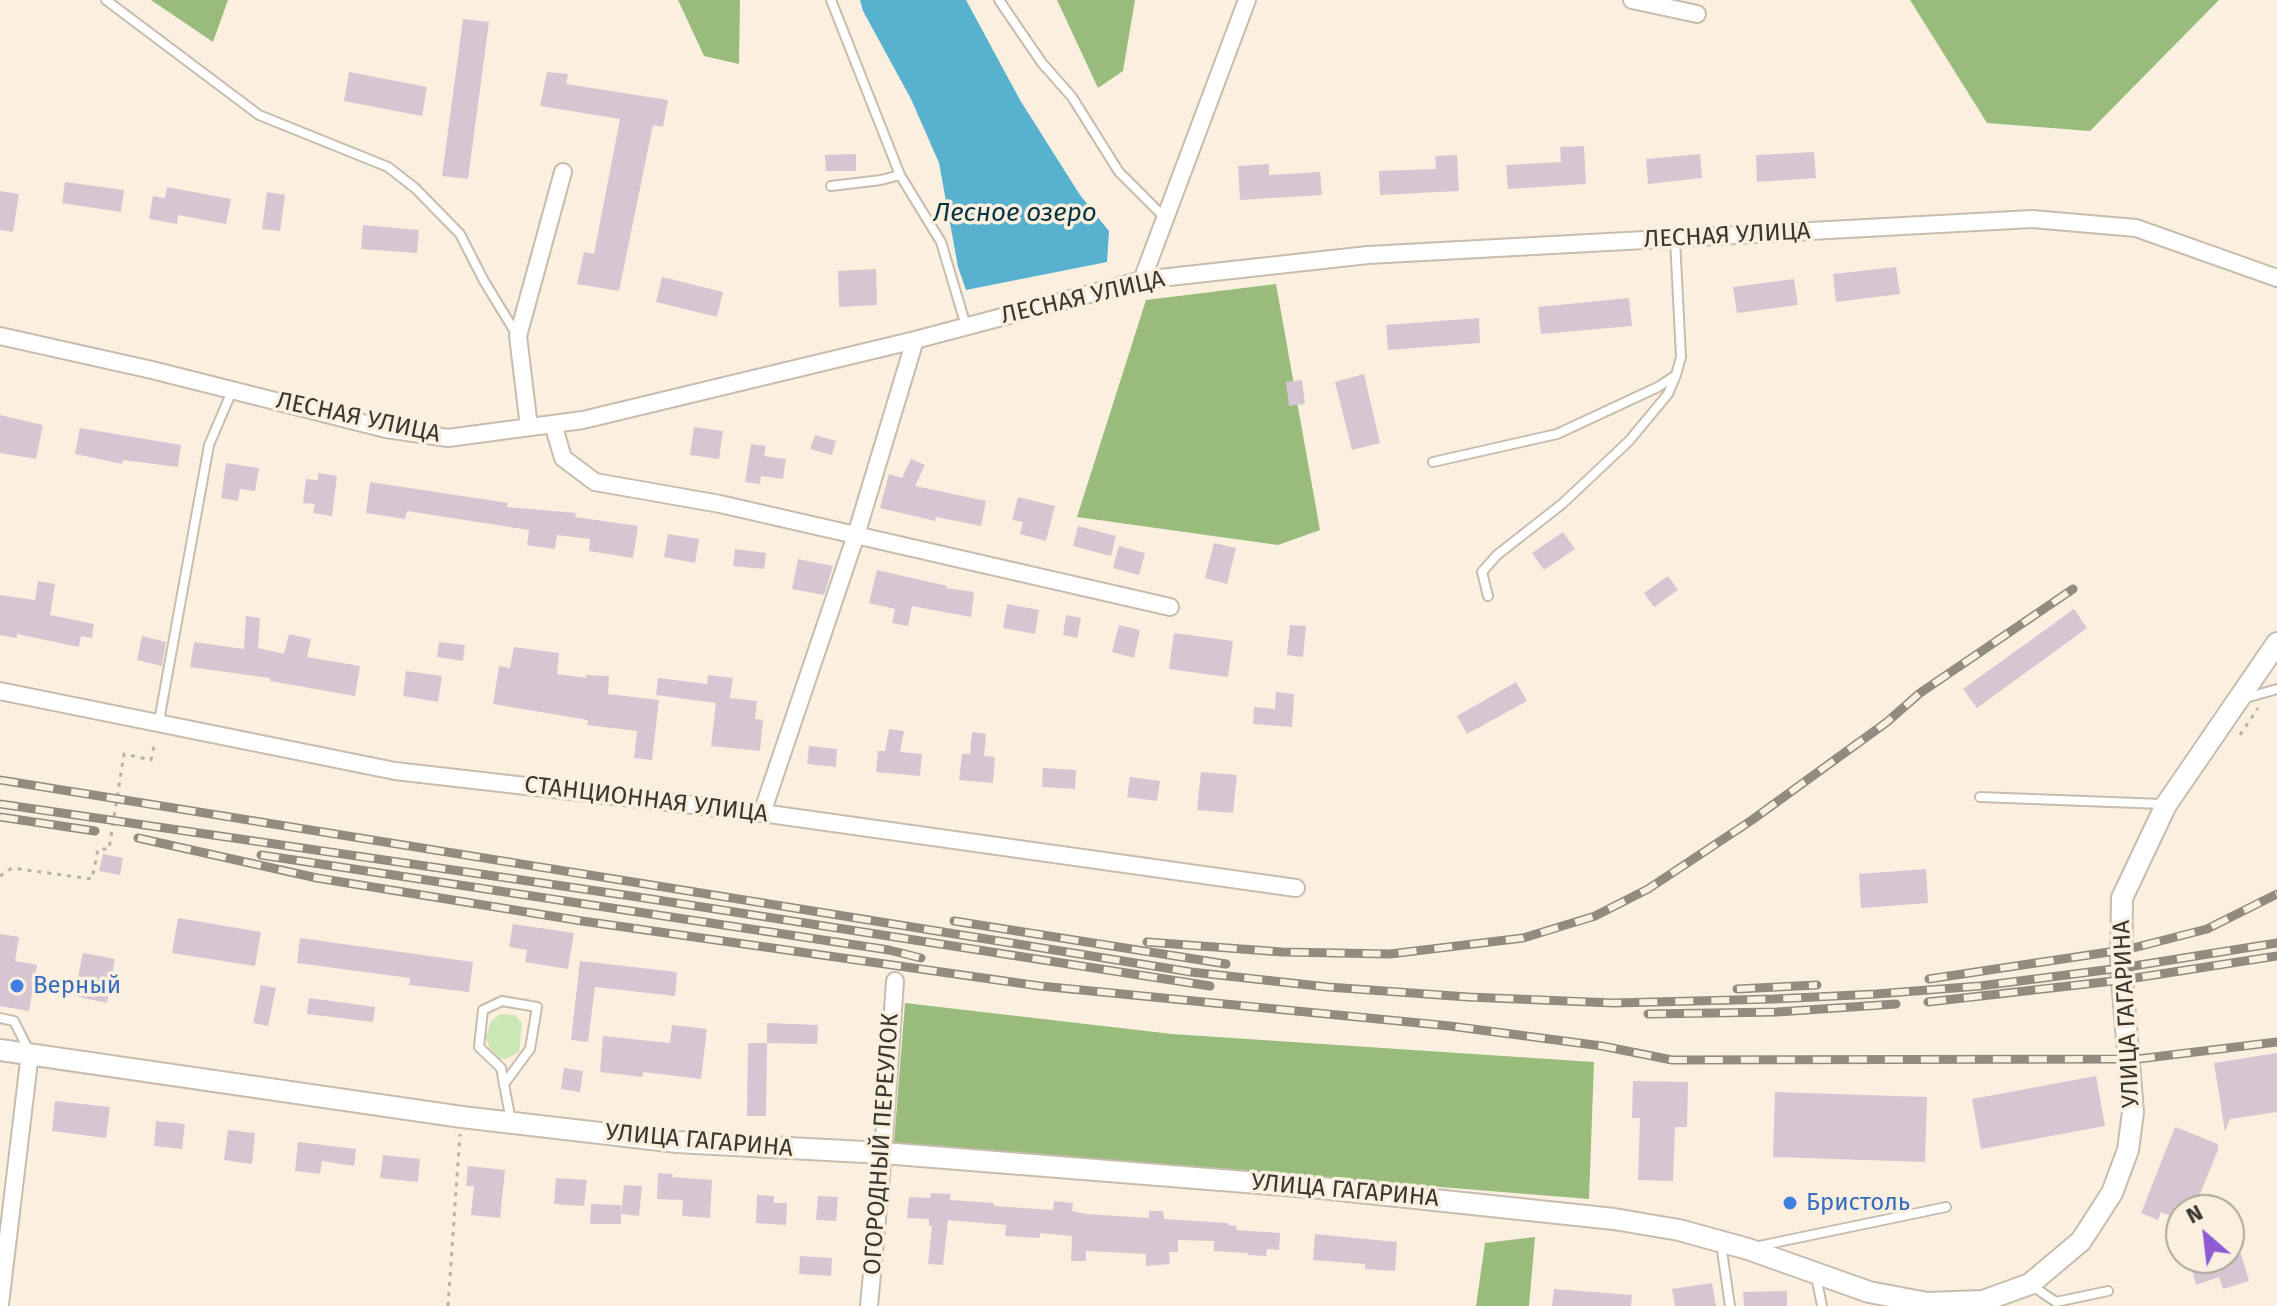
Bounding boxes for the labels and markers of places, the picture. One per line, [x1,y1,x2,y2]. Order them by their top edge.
place label: Верный [33,972,121,1000]
marker: Верный [8,977,26,995]
place label: Бристоль [1806,1189,1910,1217]
marker: Бристоль [1781,1194,1799,1212]

